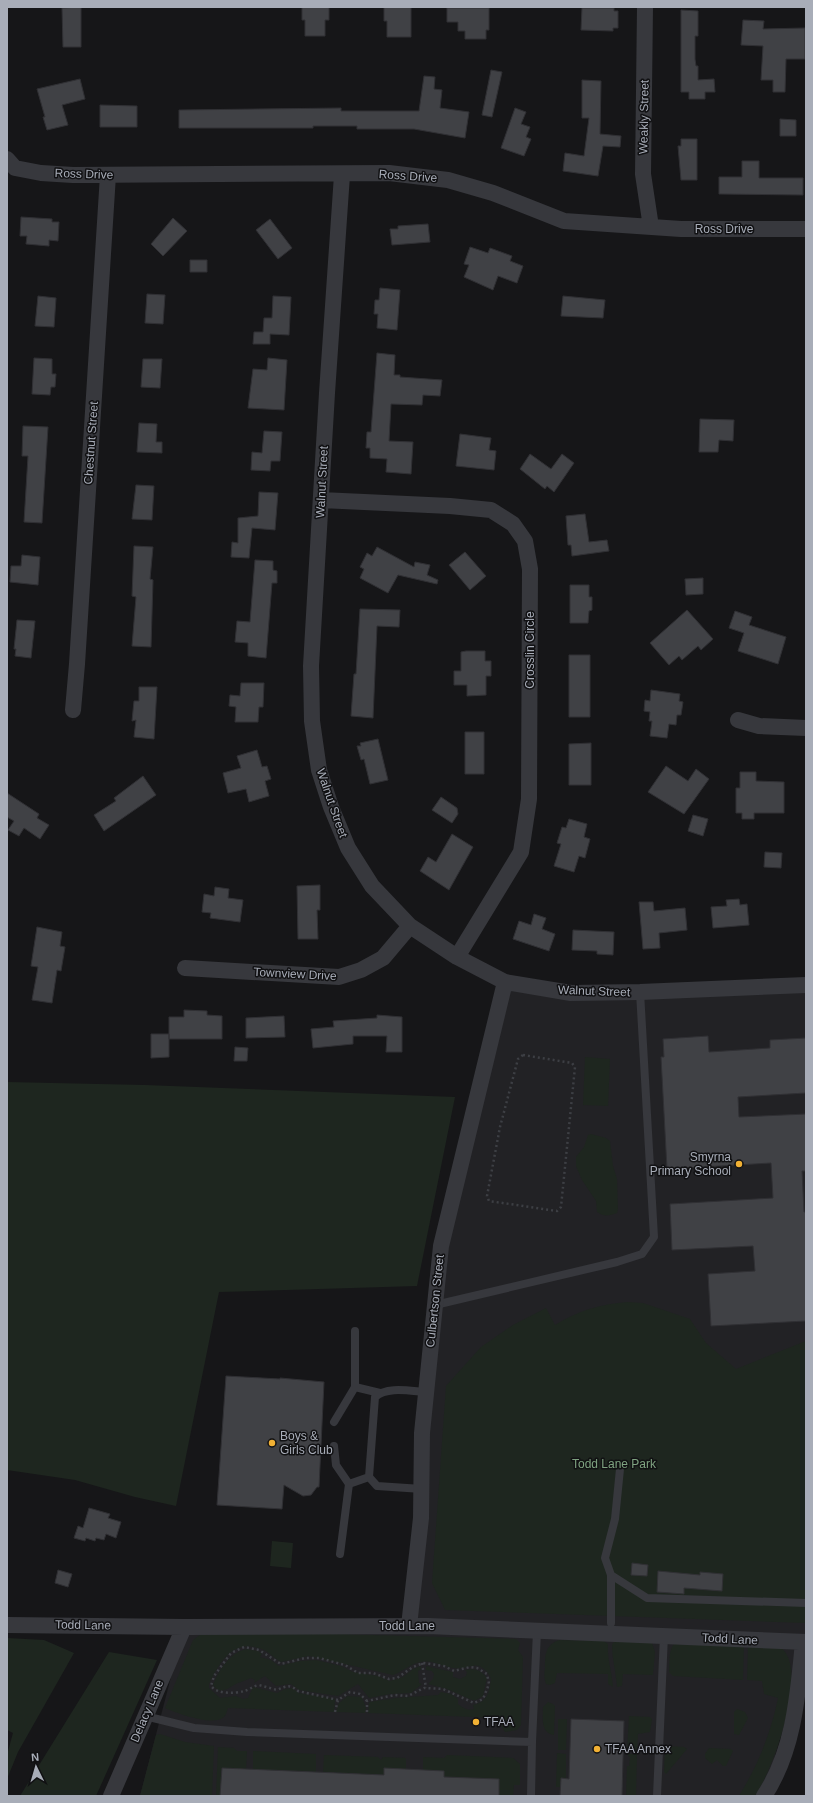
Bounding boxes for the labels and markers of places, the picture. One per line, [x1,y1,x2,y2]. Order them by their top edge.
place label: Smyrna Primary School [650,1150,731,1178]
marker: Smyrna Primary School [734,1159,744,1169]
place label: Boys & Girls Club [280,1429,333,1457]
marker: Boys & Girls Club [267,1438,277,1448]
place label: TFAA [484,1715,514,1729]
marker: TFAA [471,1717,481,1727]
place label: TFAA Annex [605,1742,671,1756]
marker: TFAA Annex [592,1744,602,1754]

